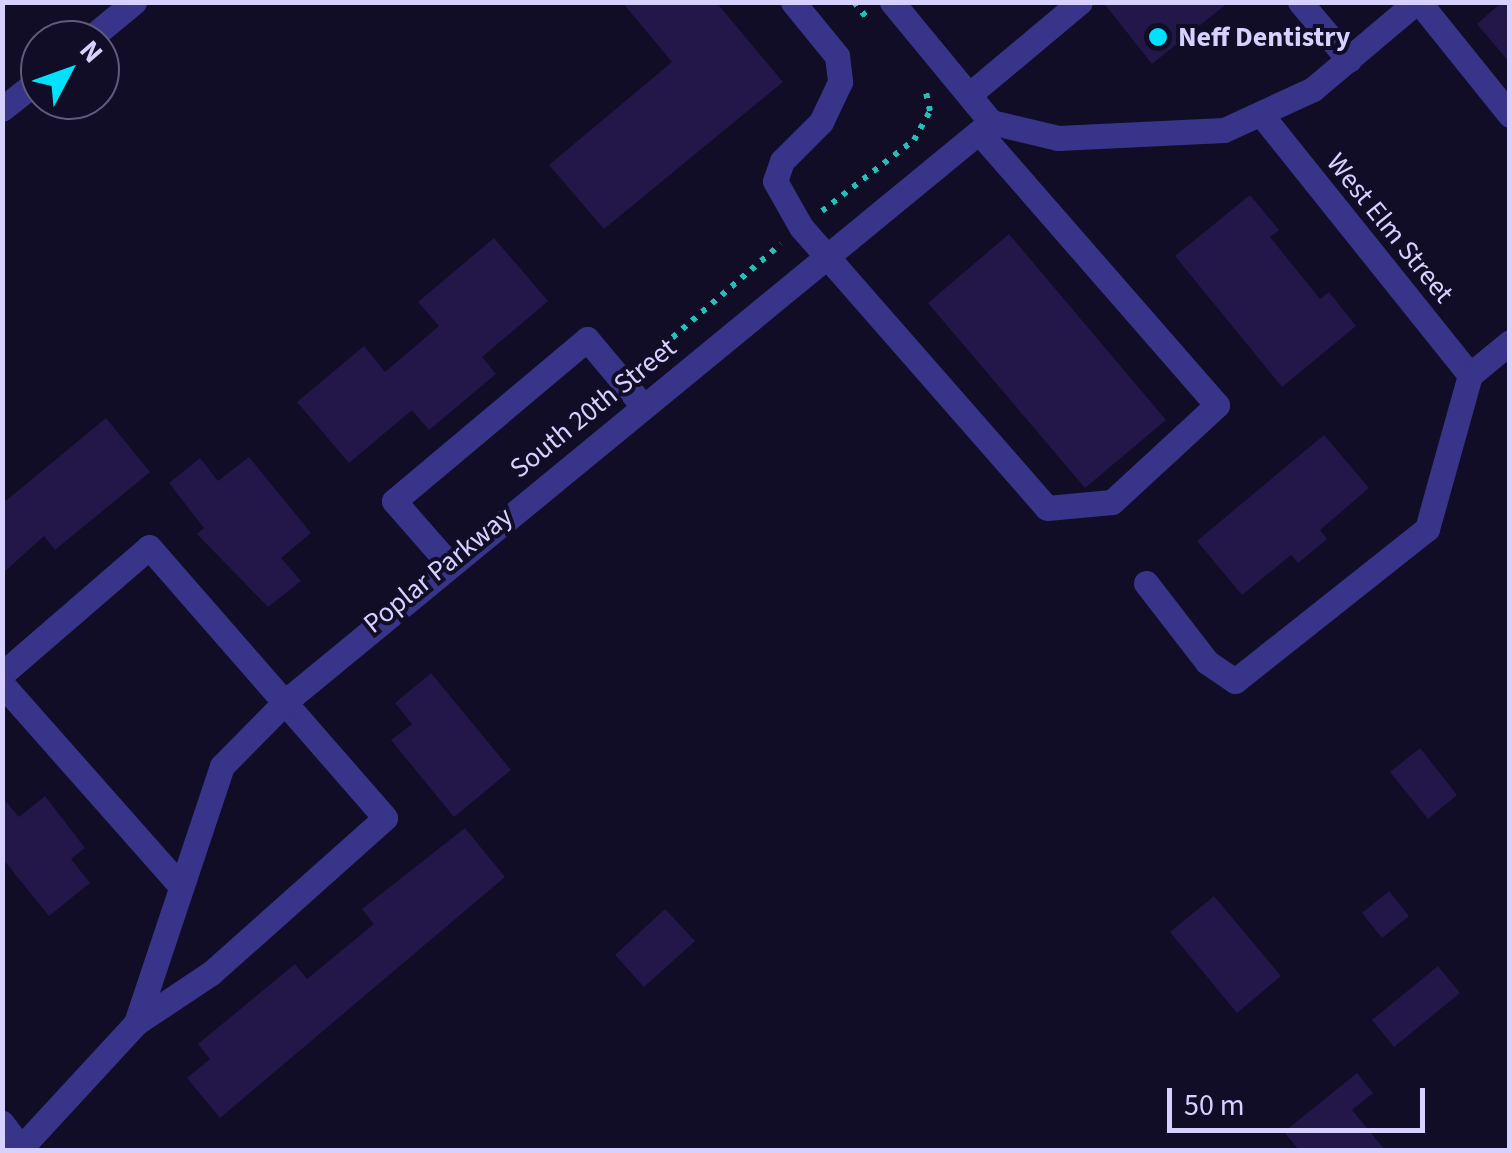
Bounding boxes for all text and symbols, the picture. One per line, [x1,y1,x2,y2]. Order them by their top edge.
north arrow [20,20,120,120]
place label: Neff Dentistry [1178,20,1350,54]
marker: Neff Dentistry [1147,26,1169,48]
text: N [70,31,112,72]
street label: West Elm Street [1319,146,1461,310]
street label: South 20th Street [503,331,683,485]
street label: Poplar Parkway [357,500,519,640]
scale bar [1172,1068,1430,1130]
text: 50 m [1184,1084,1245,1127]

